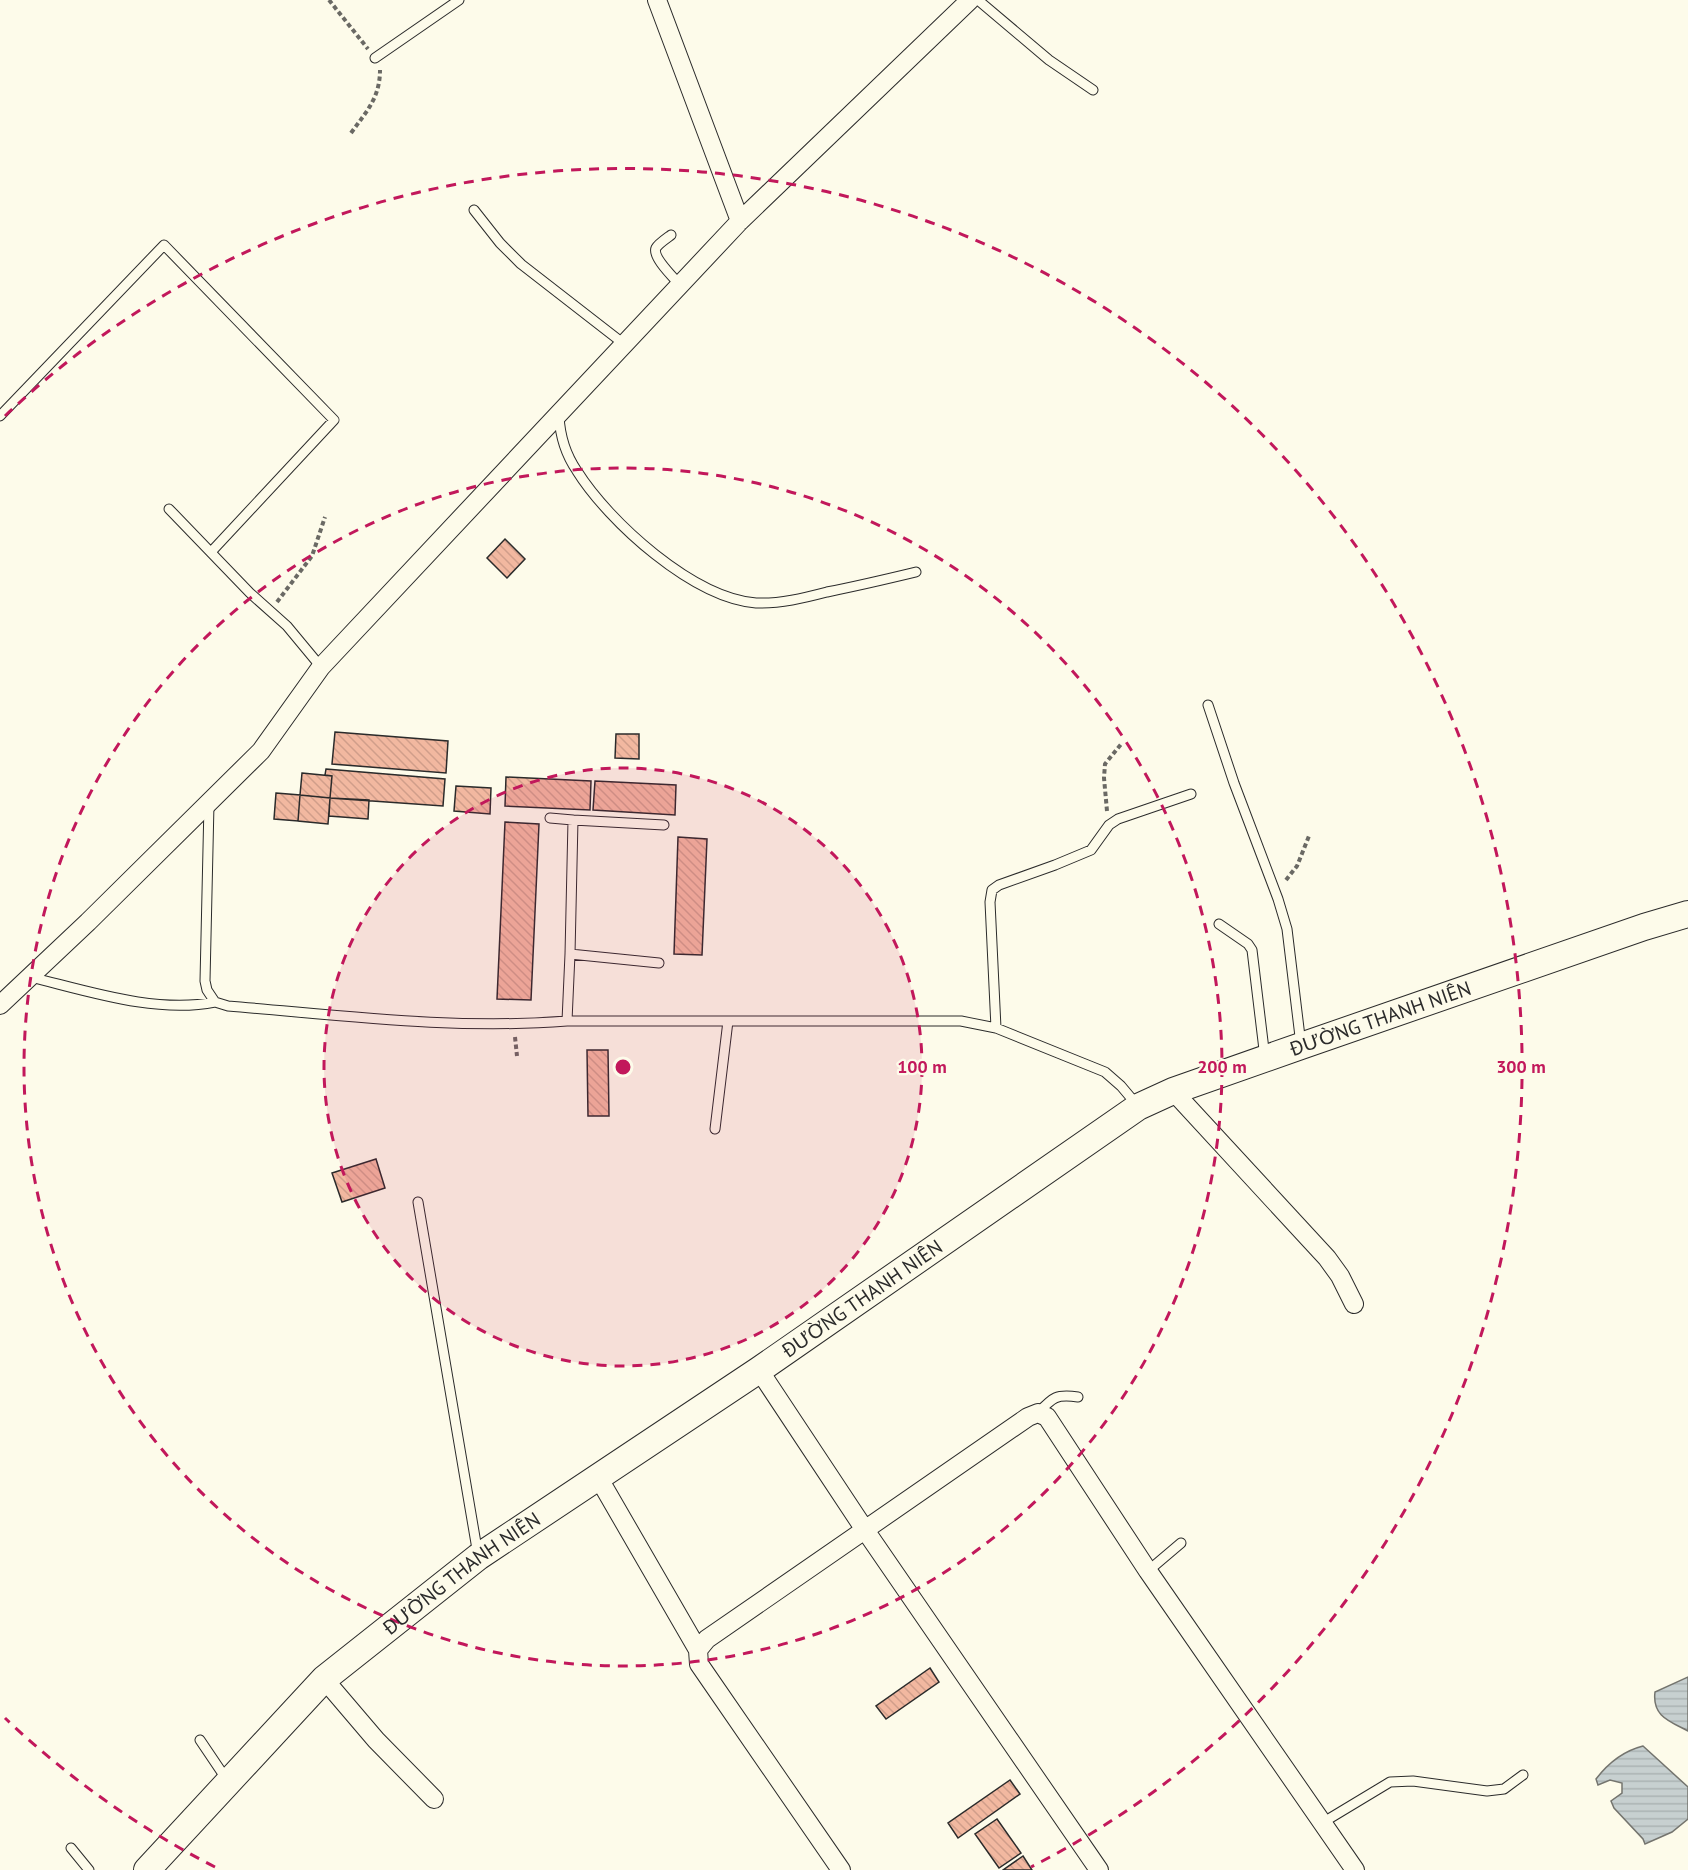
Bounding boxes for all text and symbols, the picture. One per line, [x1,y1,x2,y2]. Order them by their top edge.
street label: ĐƯỜNG THANH NIÊN [1286,975,1474,1062]
text: 100 m [897,1055,947,1078]
text: 200 m [1197,1055,1247,1078]
text: 300 m [1496,1055,1546,1078]
centre of rings [613,1057,633,1077]
street label: ĐƯỜNG THANH NIÊN [776,1234,948,1364]
street label: ĐƯỜNG THANH NIÊN [377,1506,545,1641]

